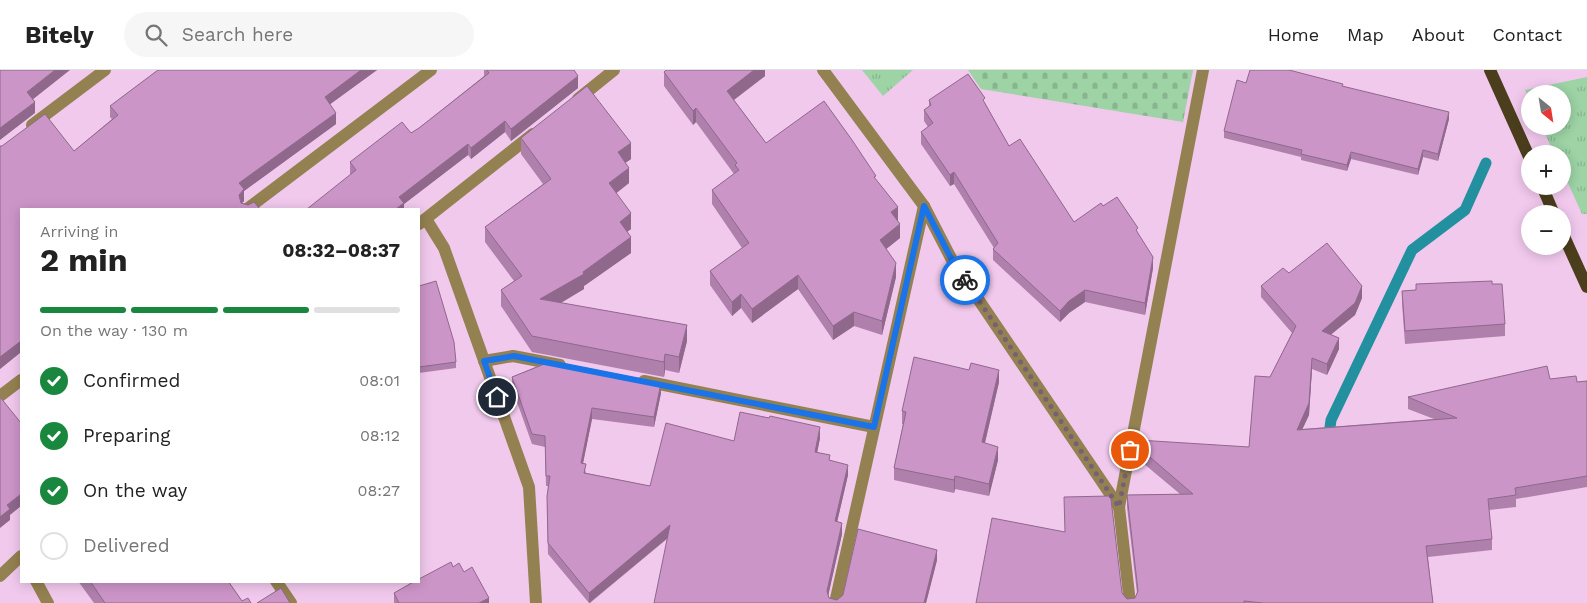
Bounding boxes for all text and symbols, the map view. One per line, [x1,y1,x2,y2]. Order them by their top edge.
search box [124,12,474,57]
text: Bitely [25,21,94,49]
icon: search [142,21,170,49]
text: Search here [182,23,293,46]
text: Home [1268,24,1319,45]
text: Map [1347,24,1384,45]
text: About [1412,24,1464,45]
text: Contact [1492,24,1562,45]
north arrow [1521,85,1571,135]
map controls [1521,85,1571,255]
button: + [1521,145,1571,195]
button: − [1521,205,1571,255]
text: Arriving in [40,222,118,241]
text: 08:32–08:37 [282,239,400,262]
text: 2 min [40,241,128,279]
courier [940,255,990,305]
icon: bike [951,266,979,294]
text: On the way · 130 m [40,321,188,340]
icon: check [40,367,68,395]
text: Confirmed [83,369,180,392]
text: 08:01 [359,371,400,390]
pin [476,376,518,418]
icon: home [483,383,511,411]
icon: check [40,422,68,450]
text: Preparing [83,424,170,447]
text: 08:12 [360,426,400,445]
pin [1109,429,1151,471]
icon: bag [1116,436,1144,464]
icon: check [40,477,68,505]
text: On the way [83,479,187,502]
text: 08:27 [357,481,400,500]
text: Delivered [83,534,170,557]

